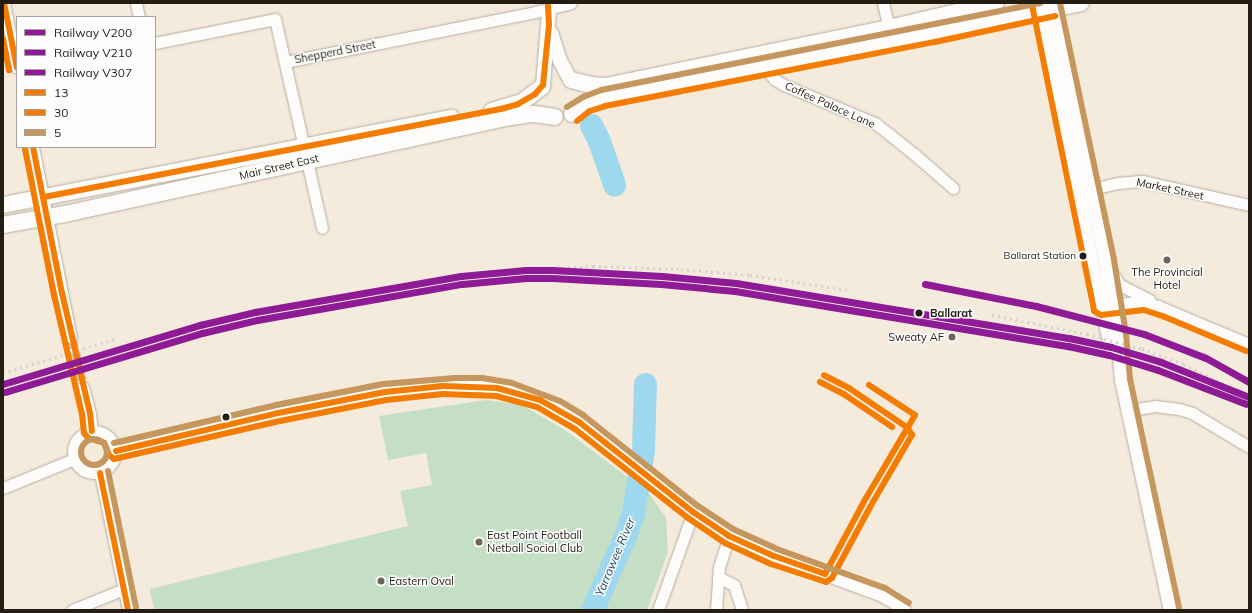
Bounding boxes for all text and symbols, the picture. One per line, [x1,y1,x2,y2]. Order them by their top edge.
legend [16,16,156,148]
text: Railway V200 [54,25,132,40]
street label: Shepperd Street [293,38,377,66]
text: Railway V210 [54,45,132,60]
text: Railway V307 [54,65,132,80]
street label: Coffee Palace Lane [783,79,877,131]
text: 13 [54,85,68,100]
text: 30 [54,105,68,120]
text: 5 [54,125,61,140]
street label: Mair Street East [238,151,320,183]
street label: Market Street [1135,175,1205,203]
place label: Ballarat Station [1004,250,1076,262]
marker: Ballarat Station [1078,251,1088,261]
marker: The Provincial Hotel [1162,255,1172,265]
place label: The Provincial Hotel [1131,266,1203,292]
marker: Ballarat [912,306,926,320]
place label: Ballarat [930,306,972,320]
place label: Sweaty AF [888,330,944,344]
marker: Sweaty AF [947,332,957,342]
unlabelled marker [221,412,231,422]
water label: Yarrowee River [592,516,638,598]
place label: East Point Football Netball Social Club [487,529,583,555]
marker: East Point Football Netball Social Club [474,537,484,547]
place label: Eastern Oval [389,574,454,588]
marker: Eastern Oval [376,576,386,586]

